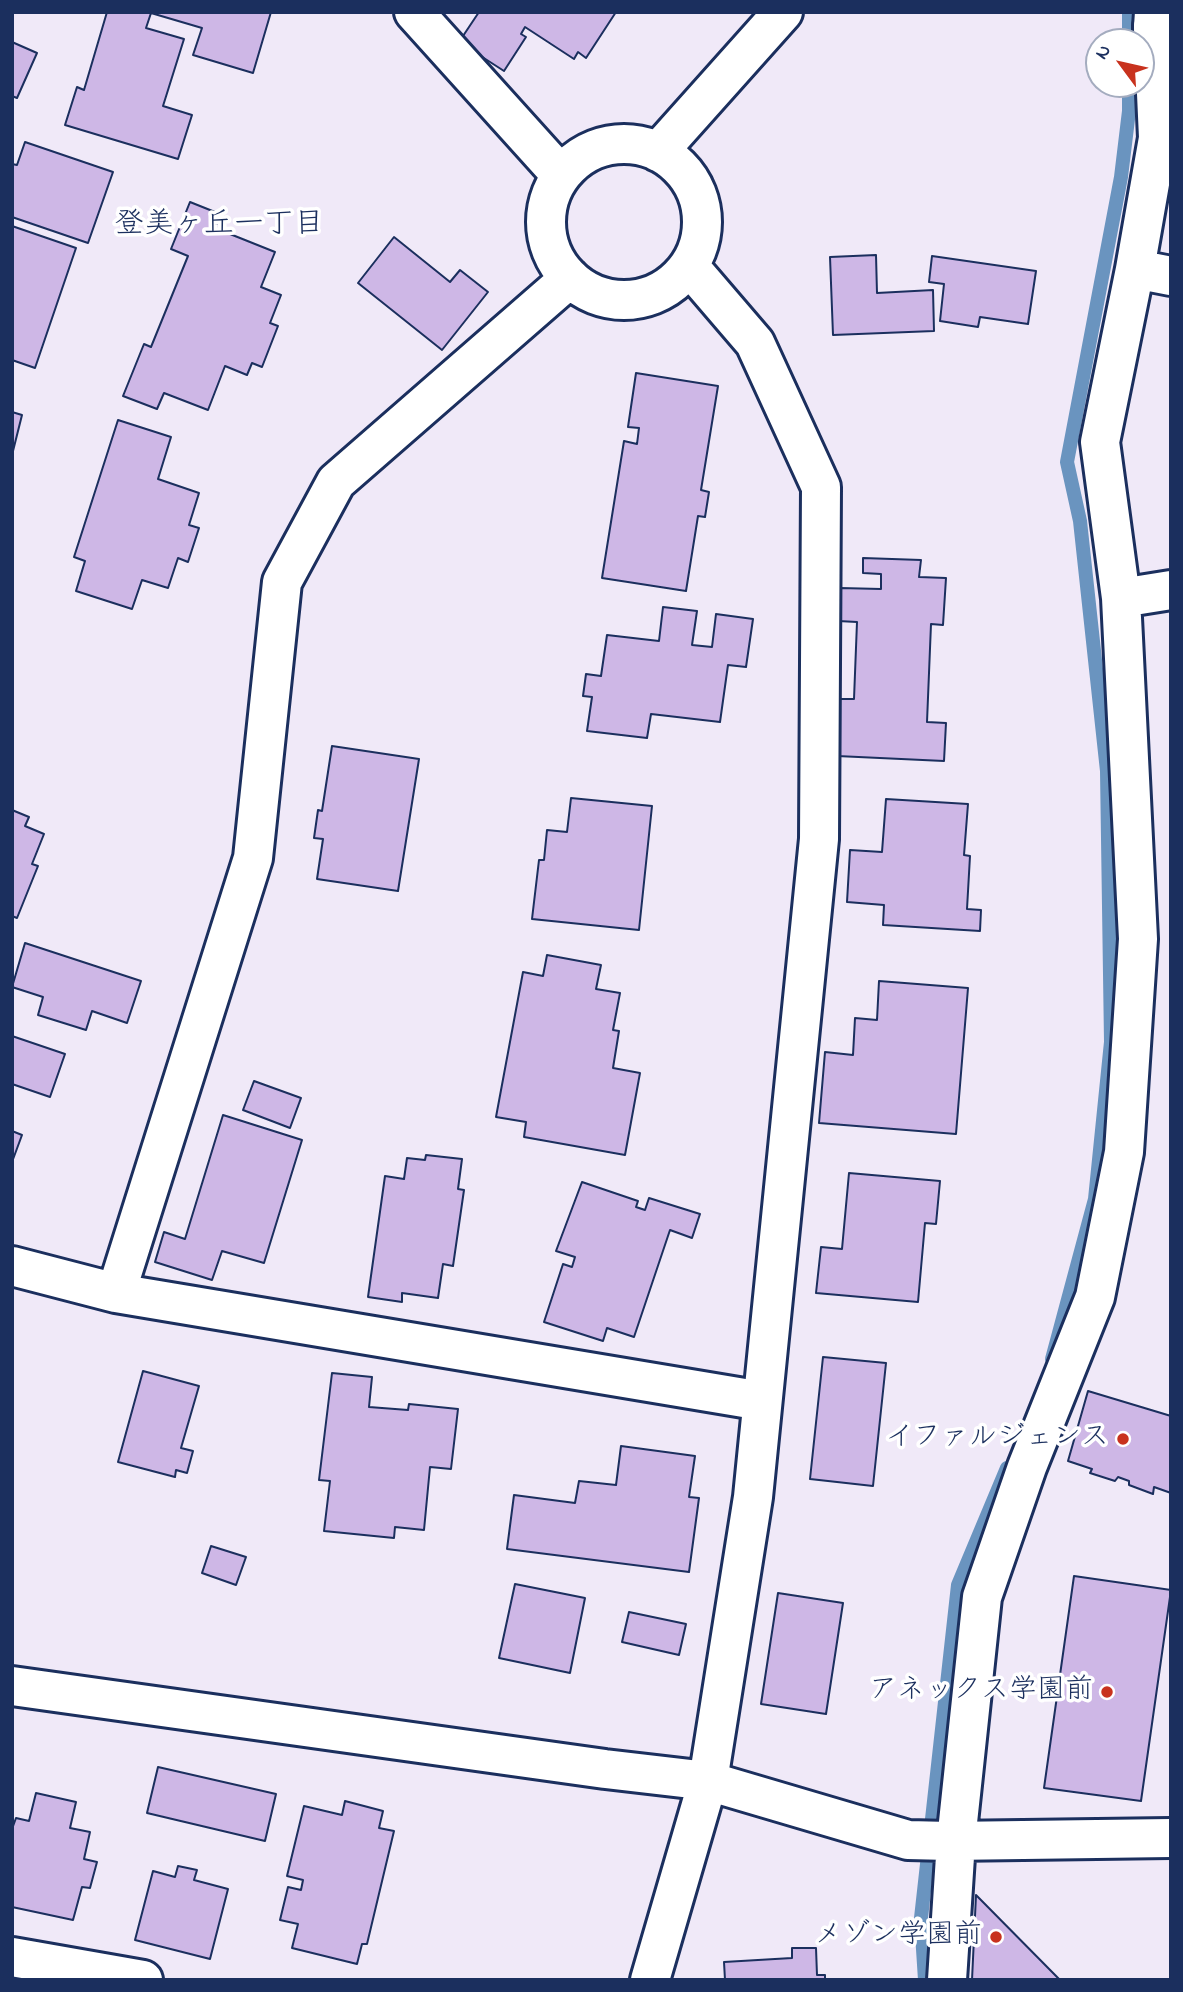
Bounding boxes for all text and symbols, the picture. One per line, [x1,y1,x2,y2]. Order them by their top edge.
north arrow [1085,28,1155,98]
text: N [1089,40,1118,65]
district label: 登美ヶ丘一丁目 [114,209,324,245]
place label: イファルジェンス [885,1422,1109,1456]
marker: イファルジェンス [1115,1431,1131,1447]
place label: アネックス学園前 [869,1675,1093,1709]
marker: アネックス学園前 [1099,1684,1115,1700]
place label: メゾン学園前 [814,1920,982,1954]
marker: メゾン学園前 [988,1929,1004,1945]

